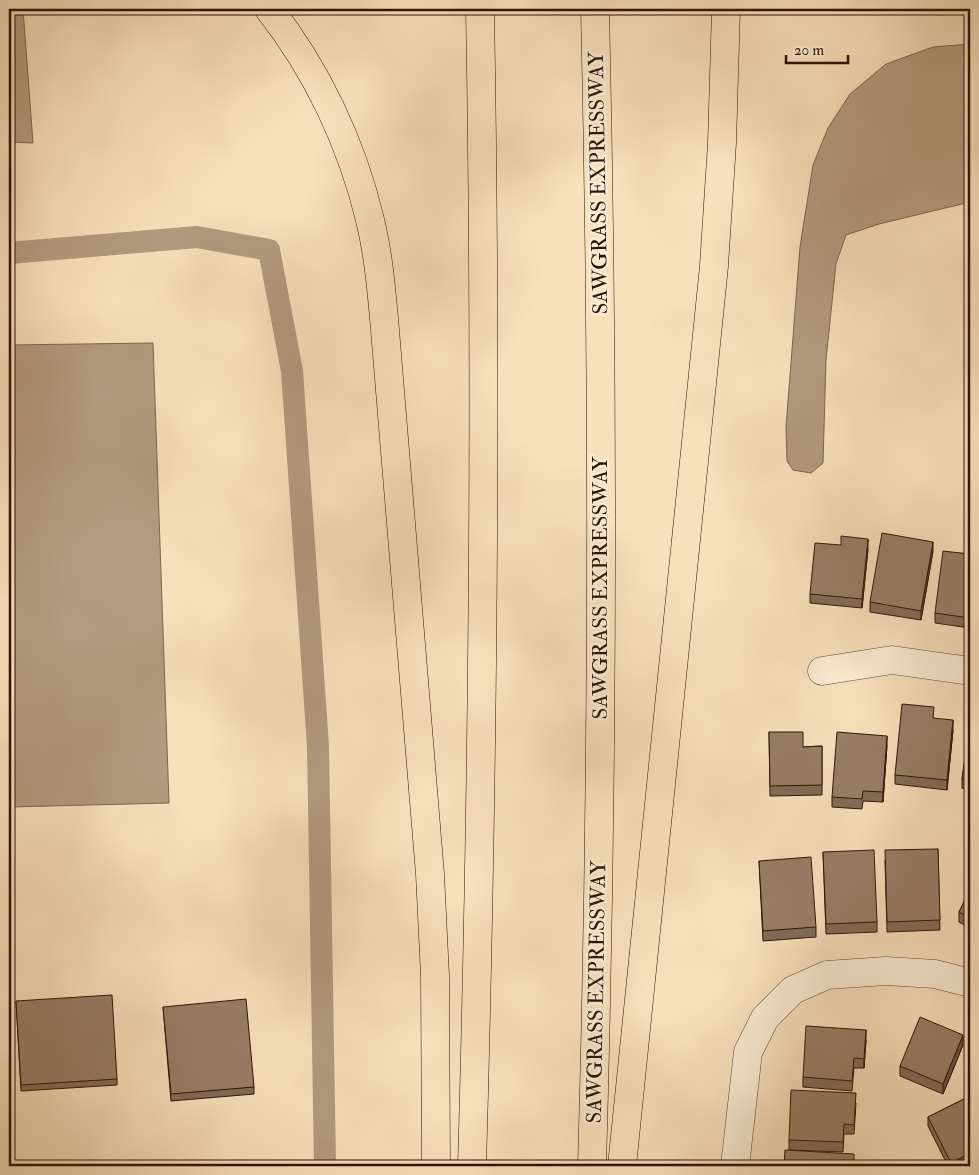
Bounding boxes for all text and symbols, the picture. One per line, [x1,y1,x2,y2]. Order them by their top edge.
scale bar [786,32,849,64]
text: 20 m [794,41,824,60]
street label: SAWGRASS EXPRESSWAY [583,51,614,315]
street label: SAWGRASS EXPRESSWAY [587,456,614,719]
street label: SAWGRASS EXPRESSWAY [581,860,612,1124]

